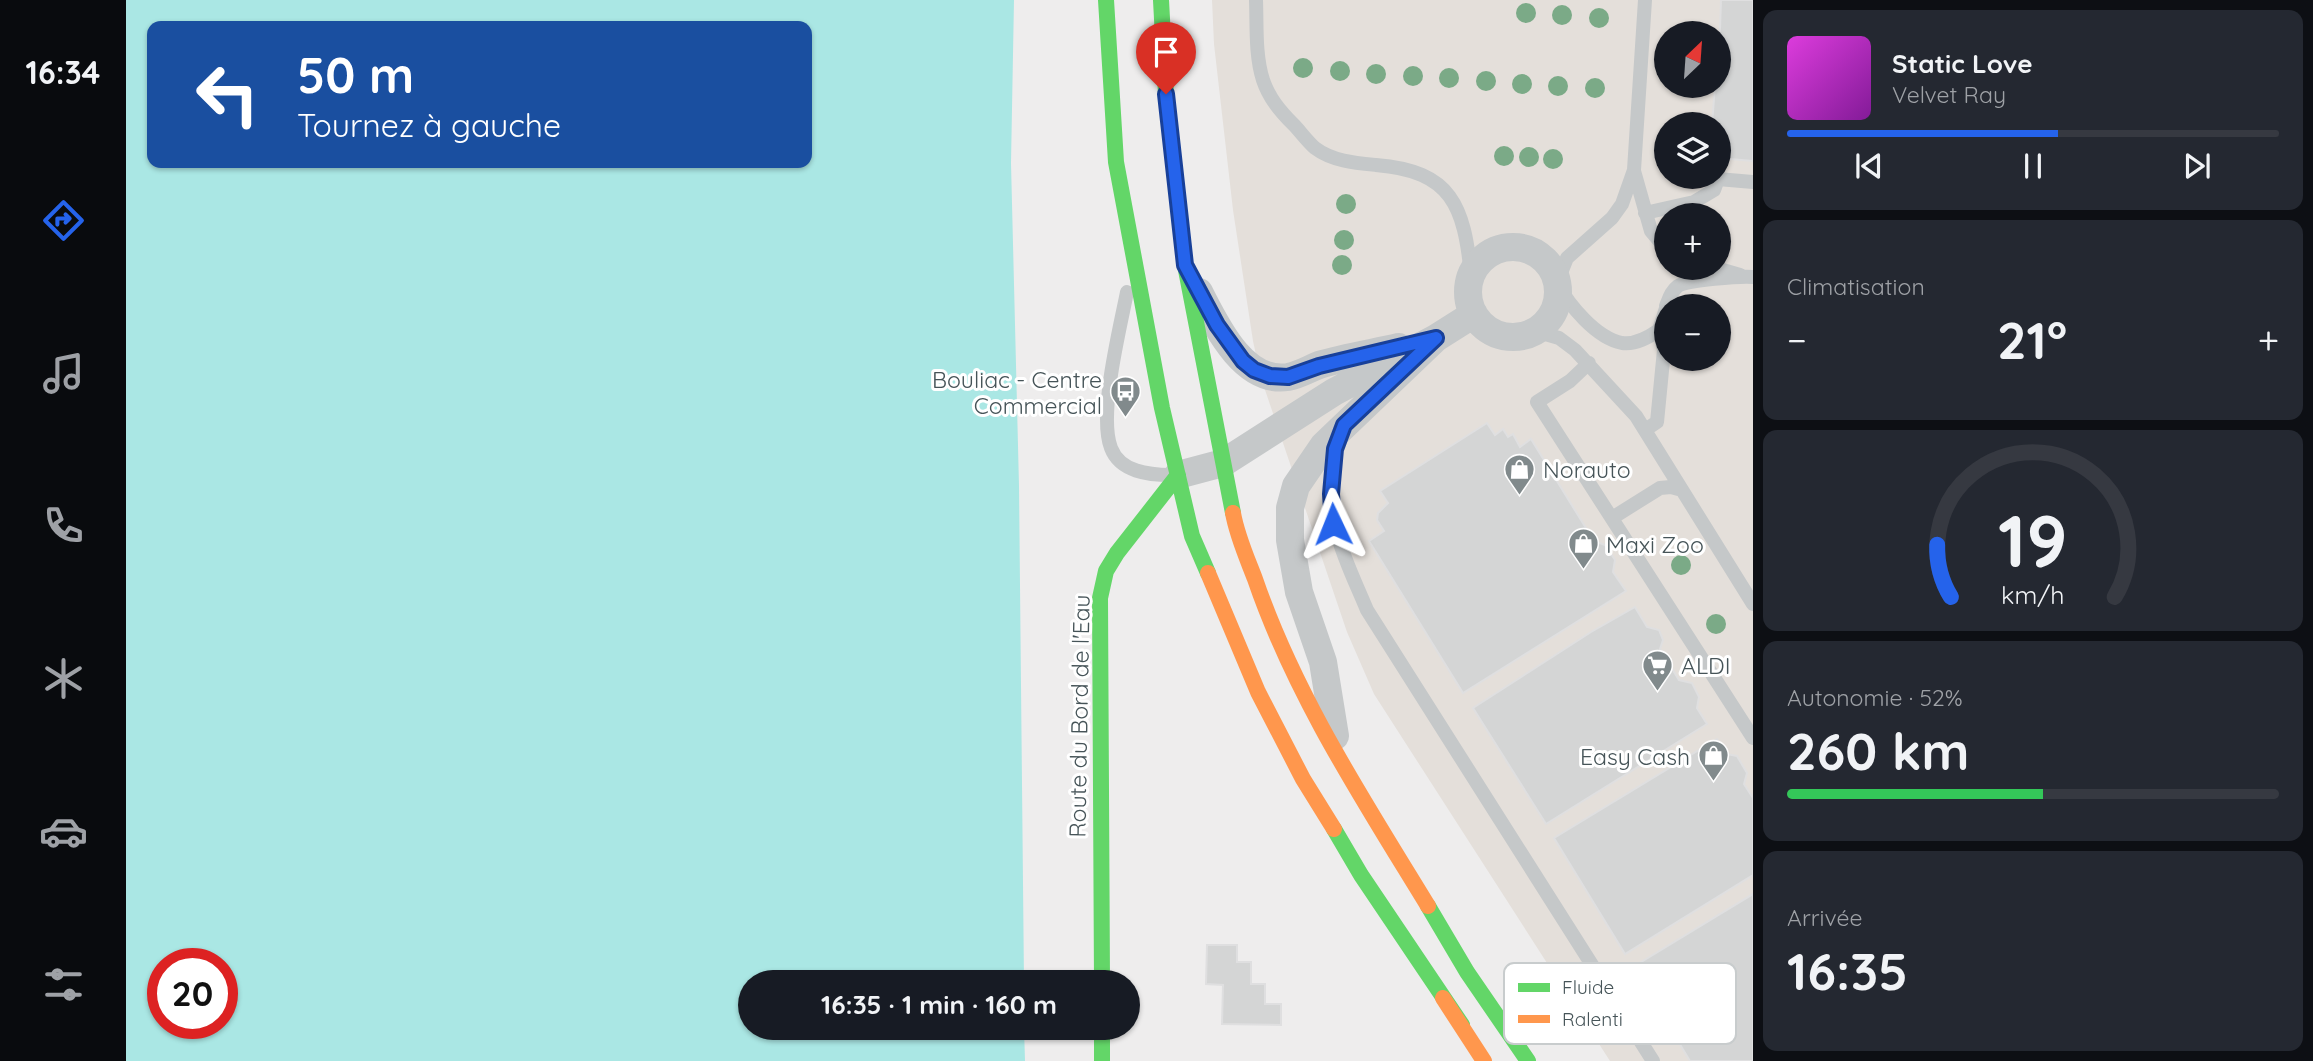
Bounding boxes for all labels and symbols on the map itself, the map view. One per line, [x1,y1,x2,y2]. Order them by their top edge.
north arrow [1654,21,1731,98]
pin [1136,22,1196,94]
place label: Bouliac - Centre Commercial [932,365,1102,420]
bus stop icon: Bouliac - Centre Commercial [1108,375,1142,419]
shop icon: Norauto [1503,452,1537,496]
place label: Norauto [1543,455,1631,484]
position arrow [1296,487,1370,561]
shop icon: Maxi Zoo [1566,527,1600,571]
place label: Maxi Zoo [1606,530,1704,559]
street label: Route du Bord de l'Eau [1062,594,1096,838]
supermarket icon: ALDI [1641,648,1675,692]
place label: ALDI [1681,651,1730,680]
shop icon: Easy Cash [1696,739,1730,783]
place label: Easy Cash [1580,742,1690,771]
speed limit sign: 20 [147,948,238,1039]
legend [1504,963,1736,1044]
text: Fluide [1562,975,1614,999]
text: Ralenti [1562,1007,1623,1031]

